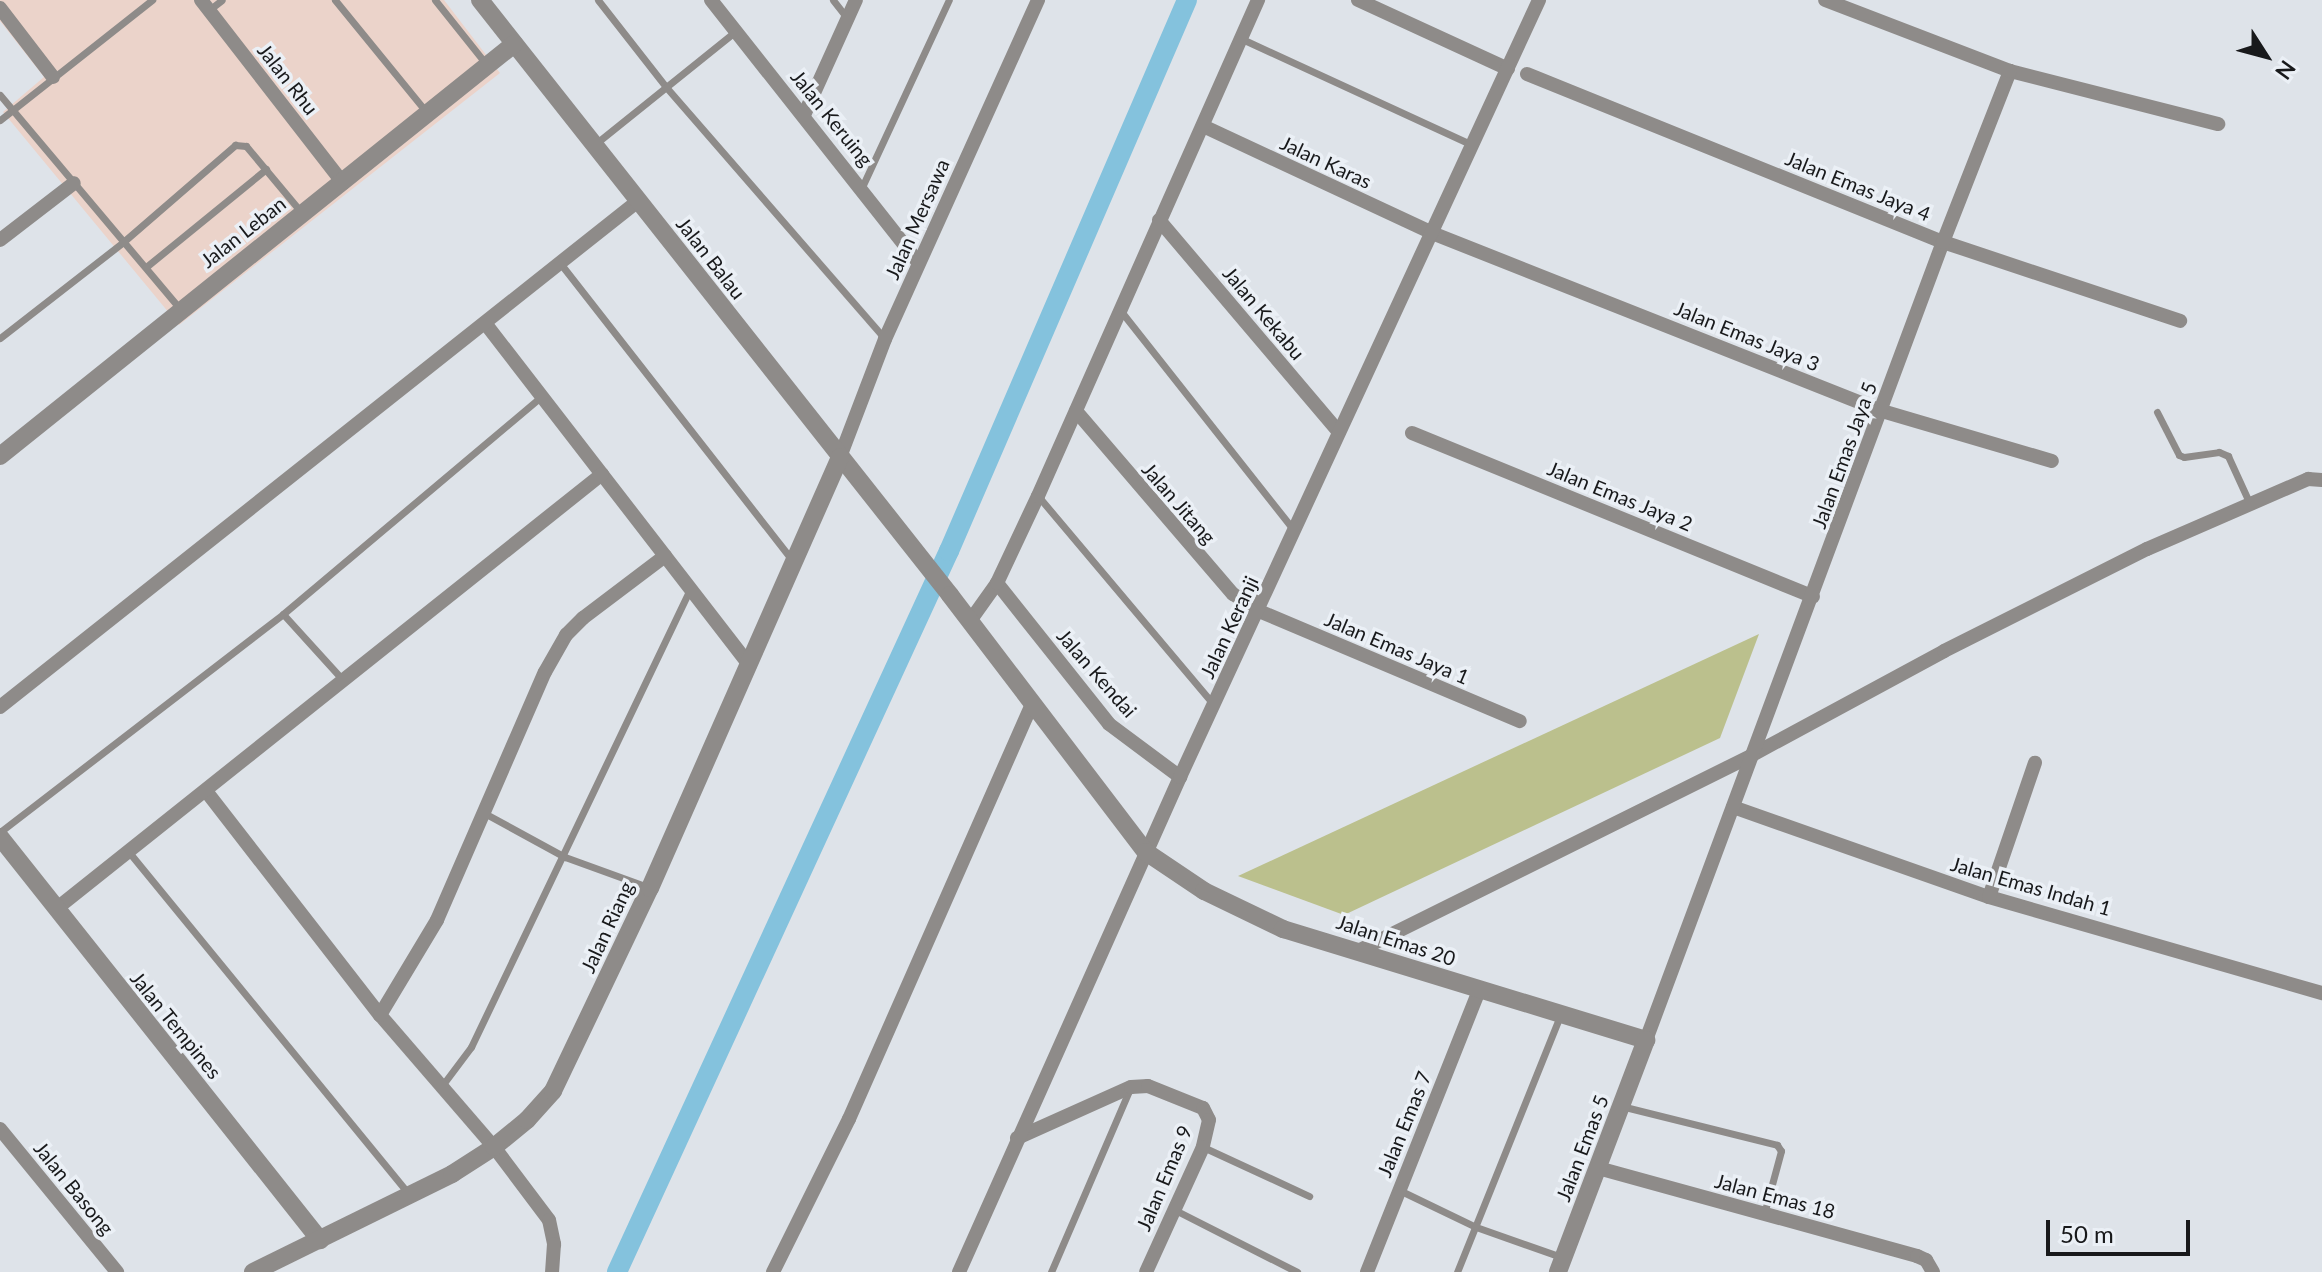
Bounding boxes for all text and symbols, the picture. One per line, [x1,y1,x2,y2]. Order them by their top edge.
north arrow [2226,16,2306,96]
street label: Jalan Rhu [253,39,323,119]
text: N [2270,56,2302,85]
street label: Jalan Keruing [786,65,878,171]
street label: Jalan Karas [1277,130,1375,194]
street label: Jalan Emas Jaya 4 [1782,146,1934,226]
street label: Jalan Mersawa [880,155,954,283]
street label: Jalan Leban [196,191,290,273]
street label: Jalan Balau [672,212,750,304]
street label: Jalan Kekabu [1218,261,1310,365]
street label: Jalan Emas Jaya 3 [1671,296,1823,376]
street label: Jalan Emas Jaya 5 [1806,378,1882,532]
street label: Jalan Emas Jaya 2 [1544,456,1696,536]
street label: Jalan Jitang [1137,457,1221,549]
street label: Jalan Keranji [1195,572,1263,682]
street label: Jalan Emas Jaya 1 [1321,607,1473,689]
street label: Jalan Kendai [1052,624,1142,722]
street label: Jalan Emas Indah 1 [1948,852,2114,920]
street label: Jalan Riang [575,878,639,976]
street label: Jalan Emas 20 [1334,909,1458,971]
street label: Jalan Tempines [125,966,227,1084]
street label: Jalan Emas 7 [1372,1068,1436,1180]
street label: Jalan Emas 5 [1551,1091,1613,1205]
street label: Jalan Emas 9 [1131,1122,1197,1234]
street label: Jalan Basong [29,1136,119,1240]
street label: Jalan Emas 18 [1712,1168,1838,1224]
scale bar [2050,1204,2194,1254]
text: 50 m [2060,1219,2114,1248]

